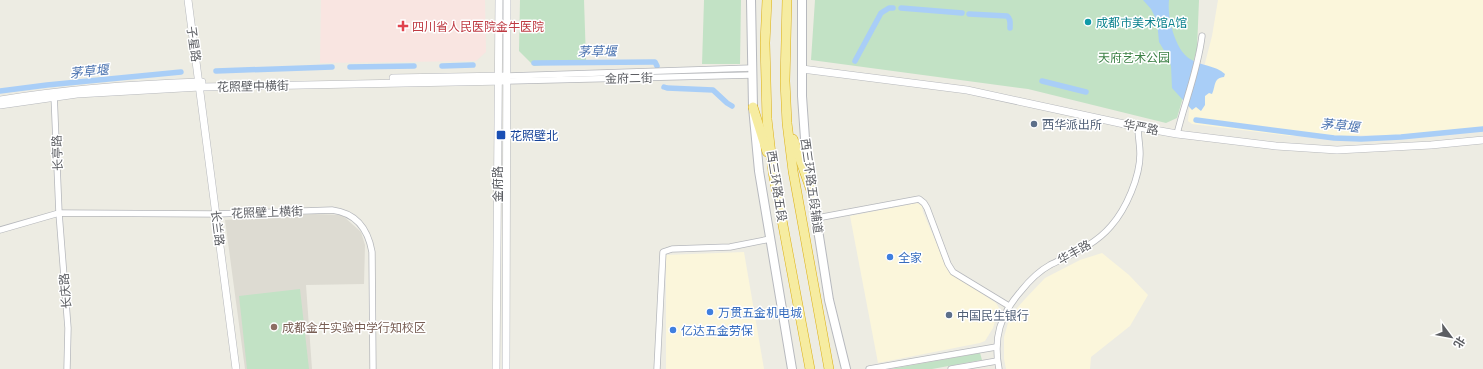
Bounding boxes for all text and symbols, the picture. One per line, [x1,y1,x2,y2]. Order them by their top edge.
place label: 成都市美术馆A馆 [1096,13,1187,32]
place label: 四川省人民医院金牛医院 [412,17,544,36]
marker: 成都市美术馆A馆 [1083,17,1093,27]
marker: 四川省人民医院金牛医院 [397,20,409,32]
street label: 子星路 [182,25,206,63]
water label: 茅草堰 [577,41,619,61]
park label: 天府艺术公园 [1098,48,1170,67]
water label: 茅草堰 [69,59,111,83]
street label: 金府二街 [605,68,653,88]
street label: 花照壁中横街 [217,76,289,96]
water label: 茅草堰 [1320,113,1362,137]
street label: 华严路 [1122,114,1160,140]
place label: 西华派出所 [1042,115,1102,134]
marker: 西华派出所 [1029,119,1039,129]
place label: 花照壁北 [510,126,558,145]
marker: 花照壁北 [495,129,507,141]
street label: 长亭路 [47,135,67,171]
street label: 西三环路五段辅道 [796,137,828,235]
street label: 西三环路五段 [762,149,792,223]
street label: 金府路 [488,166,507,202]
street label: 花照壁上横街 [231,201,303,223]
street label: 长兰路 [206,209,230,247]
street label: 华丰路 [1054,235,1094,269]
place label: 全家 [898,248,922,267]
marker: 全家 [885,252,895,262]
street label: 长庆路 [54,272,76,310]
place label: 万贯五金机电城 [718,303,802,322]
place label: 中国民生银行 [957,306,1029,325]
marker: 万贯五金机电城 [705,307,715,317]
marker: 中国民生银行 [944,310,954,320]
north arrow [1431,317,1471,357]
place label: 成都金牛实验中学行知校区 [282,318,426,337]
place label: 亿达五金劳保 [681,321,753,340]
marker: 成都金牛实验中学行知校区 [269,322,279,332]
marker: 亿达五金劳保 [668,325,678,335]
text: 北 [1450,333,1469,351]

